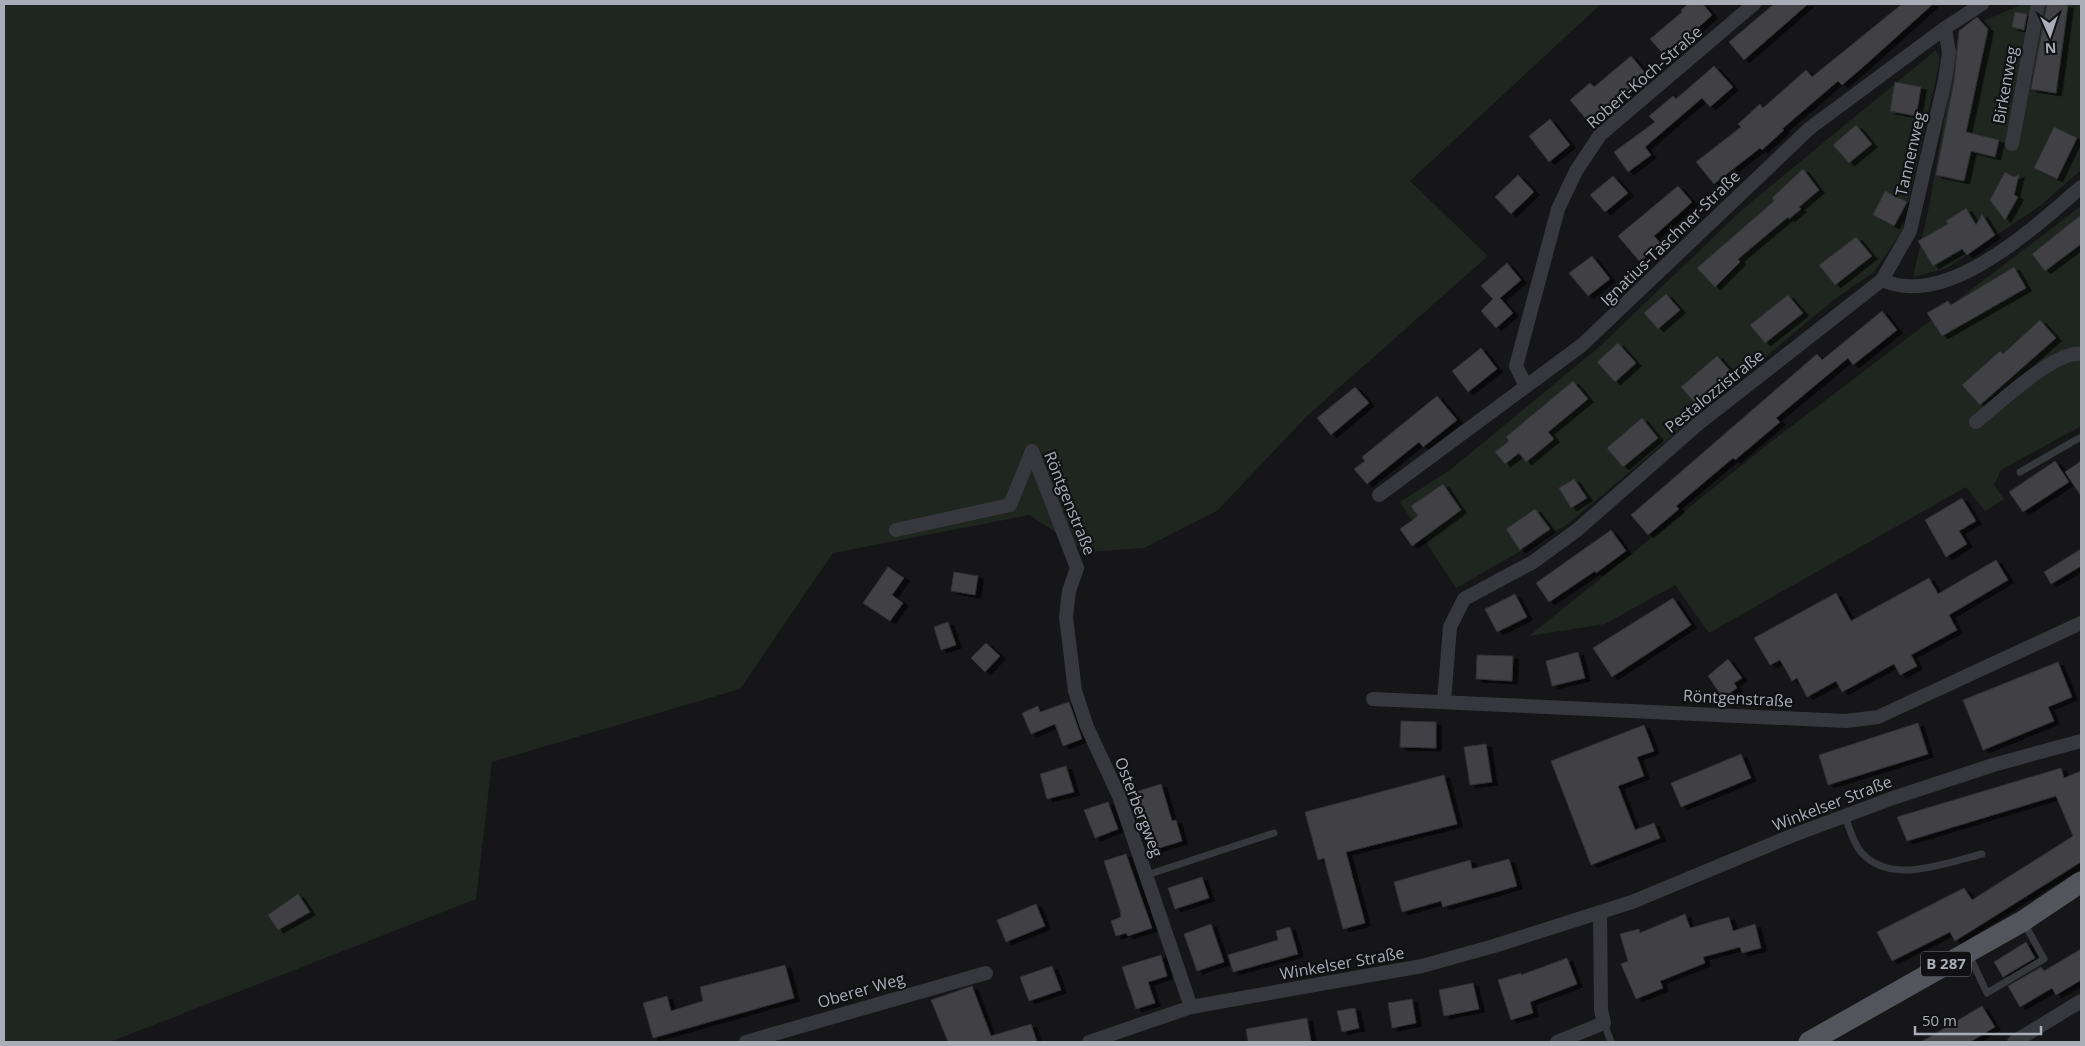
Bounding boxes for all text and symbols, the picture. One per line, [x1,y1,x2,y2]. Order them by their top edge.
north arrow [2025,10,2075,60]
street label: Robert-Koch-Straße [1581,21,1707,133]
text: N [2045,39,2057,58]
street label: Birkenweg [1987,44,2023,125]
street label: Tannenweg [1890,109,1930,198]
street label: Ignatius-Taschner-Straße [1595,165,1745,311]
street label: Pestalozzistraße [1660,344,1768,438]
street label: Röntgenstraße [1039,448,1101,558]
street label: Röntgenstraße [1682,684,1794,712]
street label: Osterbergweg [1110,754,1168,860]
street label: Winkelser Straße [1769,770,1895,836]
street label: Winkelser Straße [1278,941,1406,985]
road number: B 287 [1921,952,1971,976]
street label: Oberer Weg [815,967,908,1013]
scale bar [1915,1004,2041,1036]
text: 50 m [1922,1010,1957,1030]

